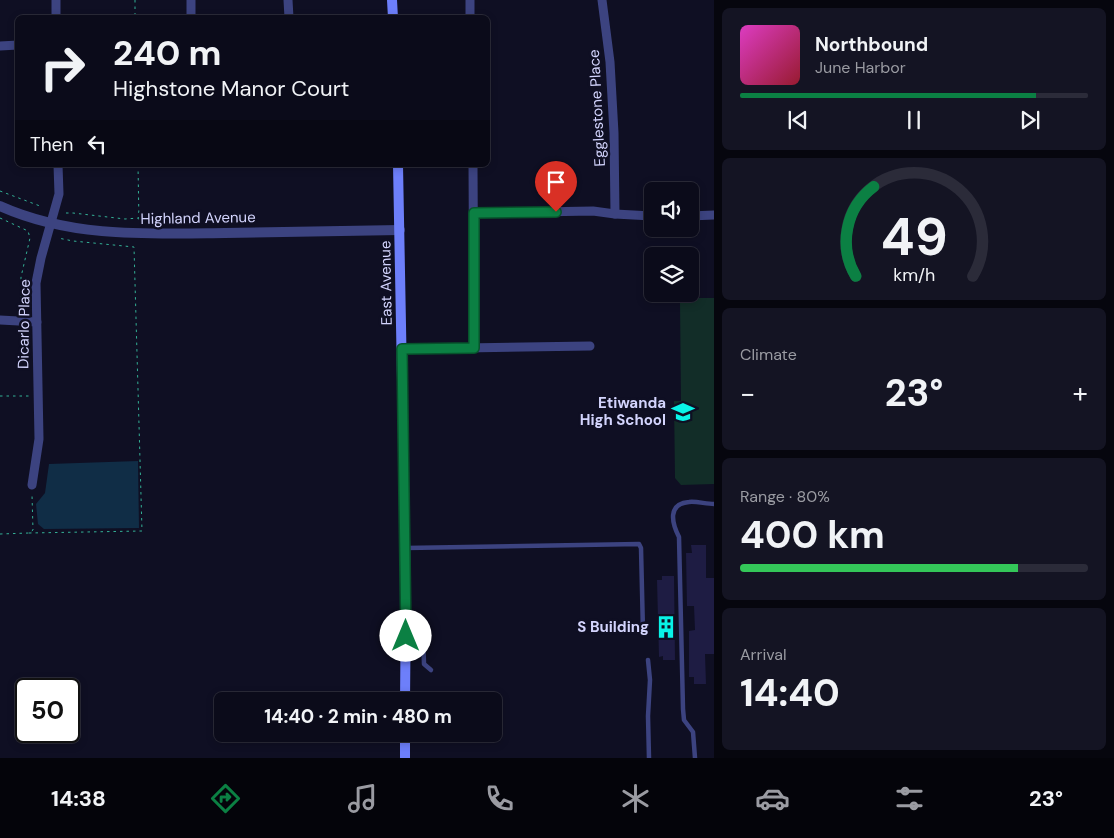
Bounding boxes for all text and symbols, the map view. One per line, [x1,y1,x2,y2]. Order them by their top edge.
text: 240 m [113,30,222,76]
text: Northbound [815,32,928,57]
icon: right [30,35,95,100]
street label: Egglestone Place [584,49,610,167]
text: June Harbor [815,57,906,78]
text: Highstone Manor Court [113,74,349,103]
icon: previous [784,106,812,134]
icon: pause [900,106,928,134]
icon: next [1016,106,1044,134]
icon: left [83,130,111,158]
text: Then [30,132,73,157]
pin [535,161,577,212]
icon: arrive [542,168,570,196]
map controls [644,182,699,302]
button: sound [644,182,699,237]
text: 49 [881,203,947,271]
street label: Highland Avenue [140,207,256,229]
street label: East Avenue [375,240,397,326]
button: layers [644,247,699,302]
text: km/h [893,263,935,287]
street label: Dicarlo Place [13,279,35,369]
text: Climate [740,344,797,365]
text: 23° [885,368,943,418]
text: − [740,375,755,412]
text: + [1073,375,1088,412]
place label: Etiwanda High School [580,393,666,430]
school or university icon: Etiwanda High School [670,399,696,425]
text: Range · 80% [740,486,830,507]
text: 400 km [740,510,885,560]
position arrow [379,609,431,661]
building icon: S Building [653,614,679,640]
place label: S Building [577,617,649,637]
text: Arrival [740,644,787,665]
text: 14:40 [740,668,840,718]
speed limit sign: 50 [15,678,80,743]
text: 14:40 · 2 min · 480 m [264,704,452,729]
icon: directions [208,781,243,816]
icon: music [345,781,380,816]
icon: phone [482,781,517,816]
icon: climate [618,781,653,816]
icon: car [755,781,790,816]
icon: filters [892,781,927,816]
text: 14:38 [51,784,106,813]
text: 23° [1029,784,1063,813]

